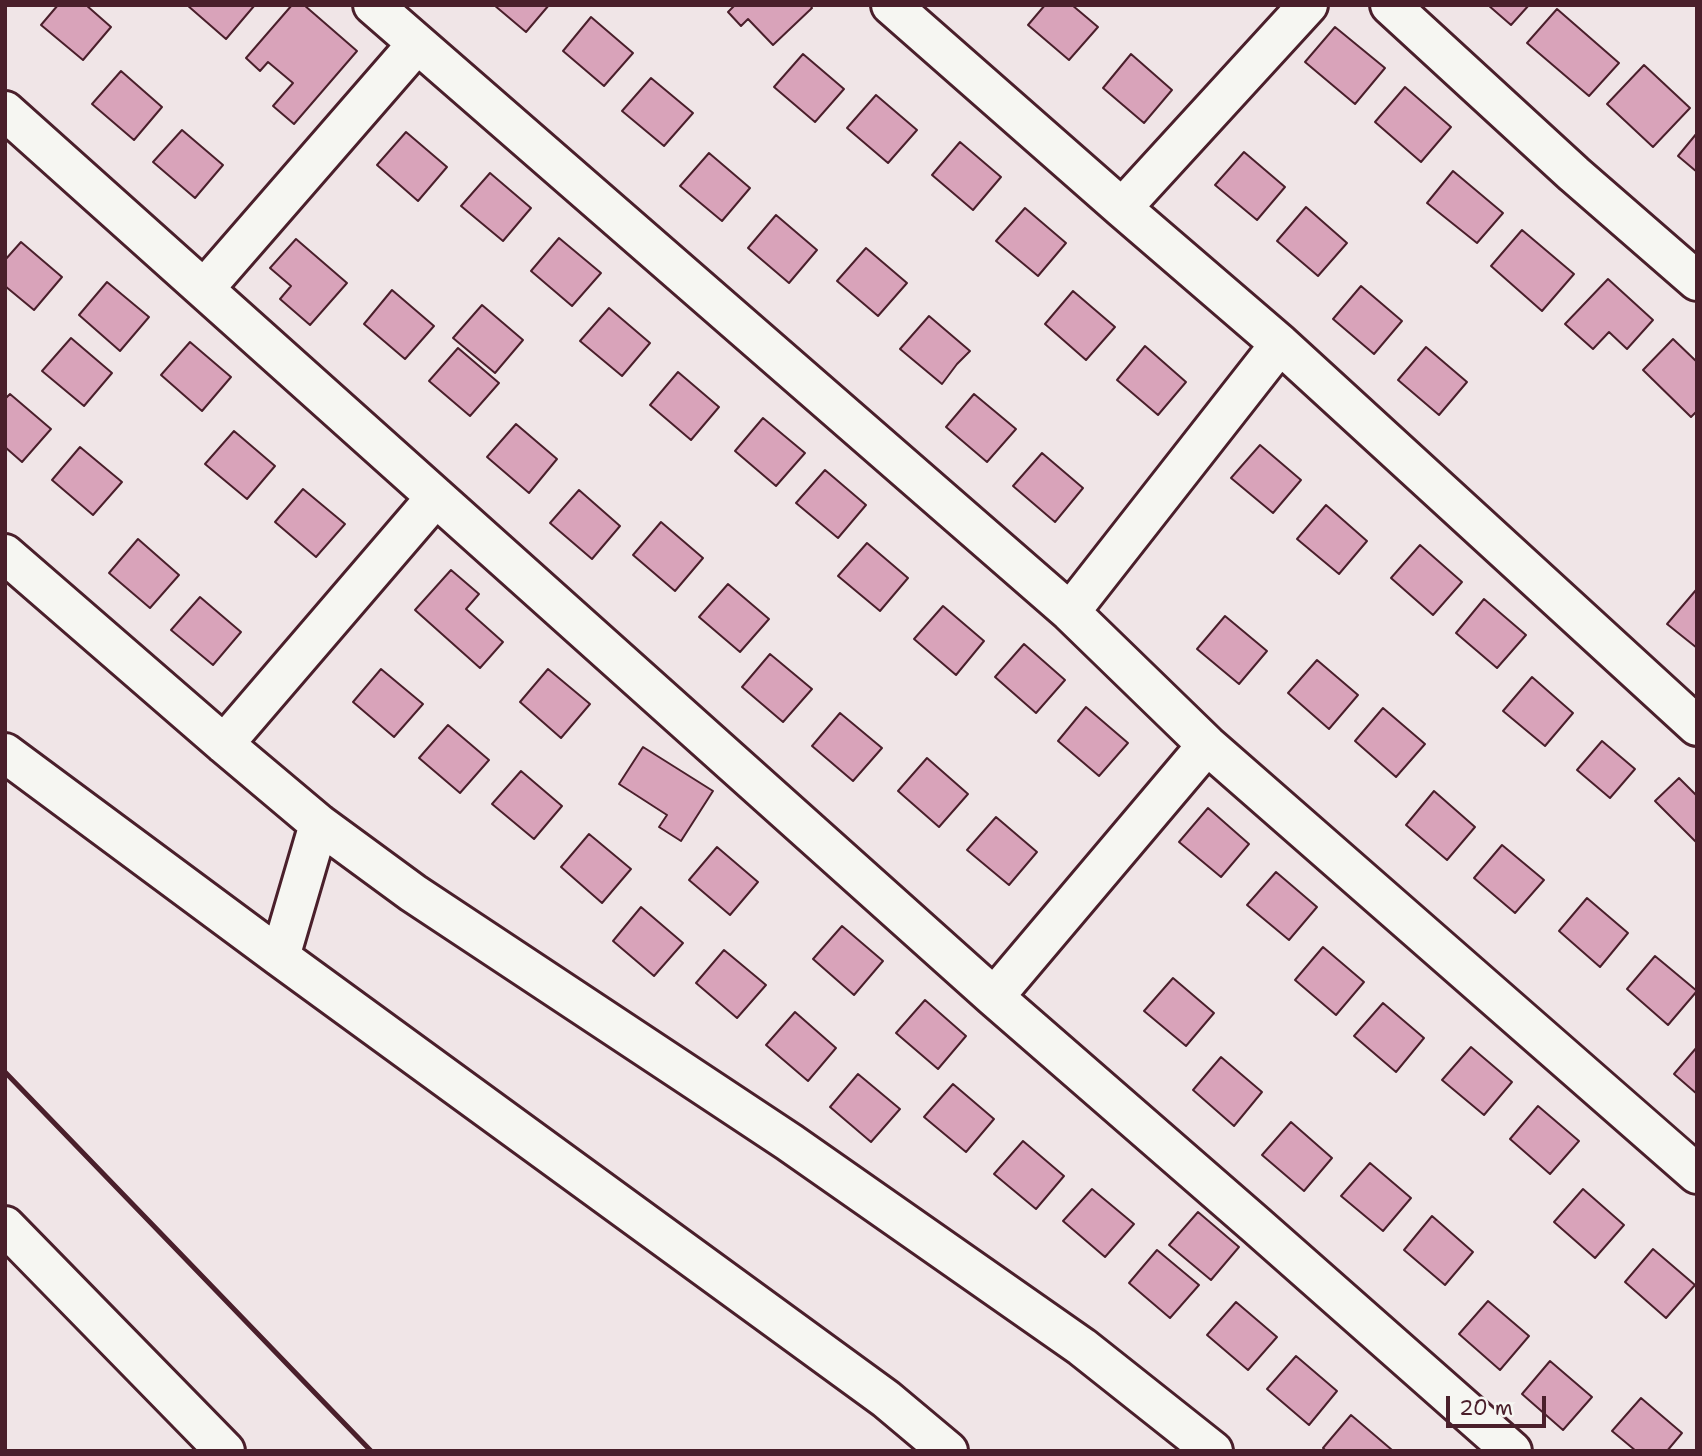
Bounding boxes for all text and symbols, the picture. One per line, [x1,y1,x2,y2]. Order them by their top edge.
scale bar [1450,1382,1550,1426]
text: 20 m [1459,1394,1513,1422]

